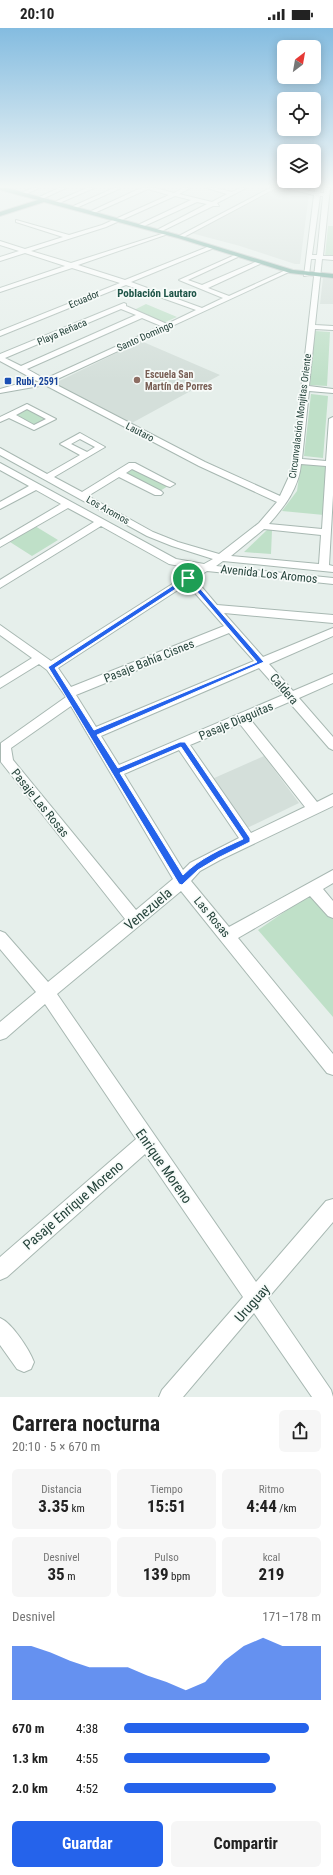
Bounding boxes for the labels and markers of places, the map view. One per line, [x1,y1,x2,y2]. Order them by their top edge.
place label: Escuela San Martín de Porres [145,369,213,392]
marker: Escuela San Martín de Porres [132,375,142,385]
marker: Rubi, 2591 [3,376,13,386]
place label: Rubi, 2591 [16,376,59,388]
pin [171,561,205,595]

